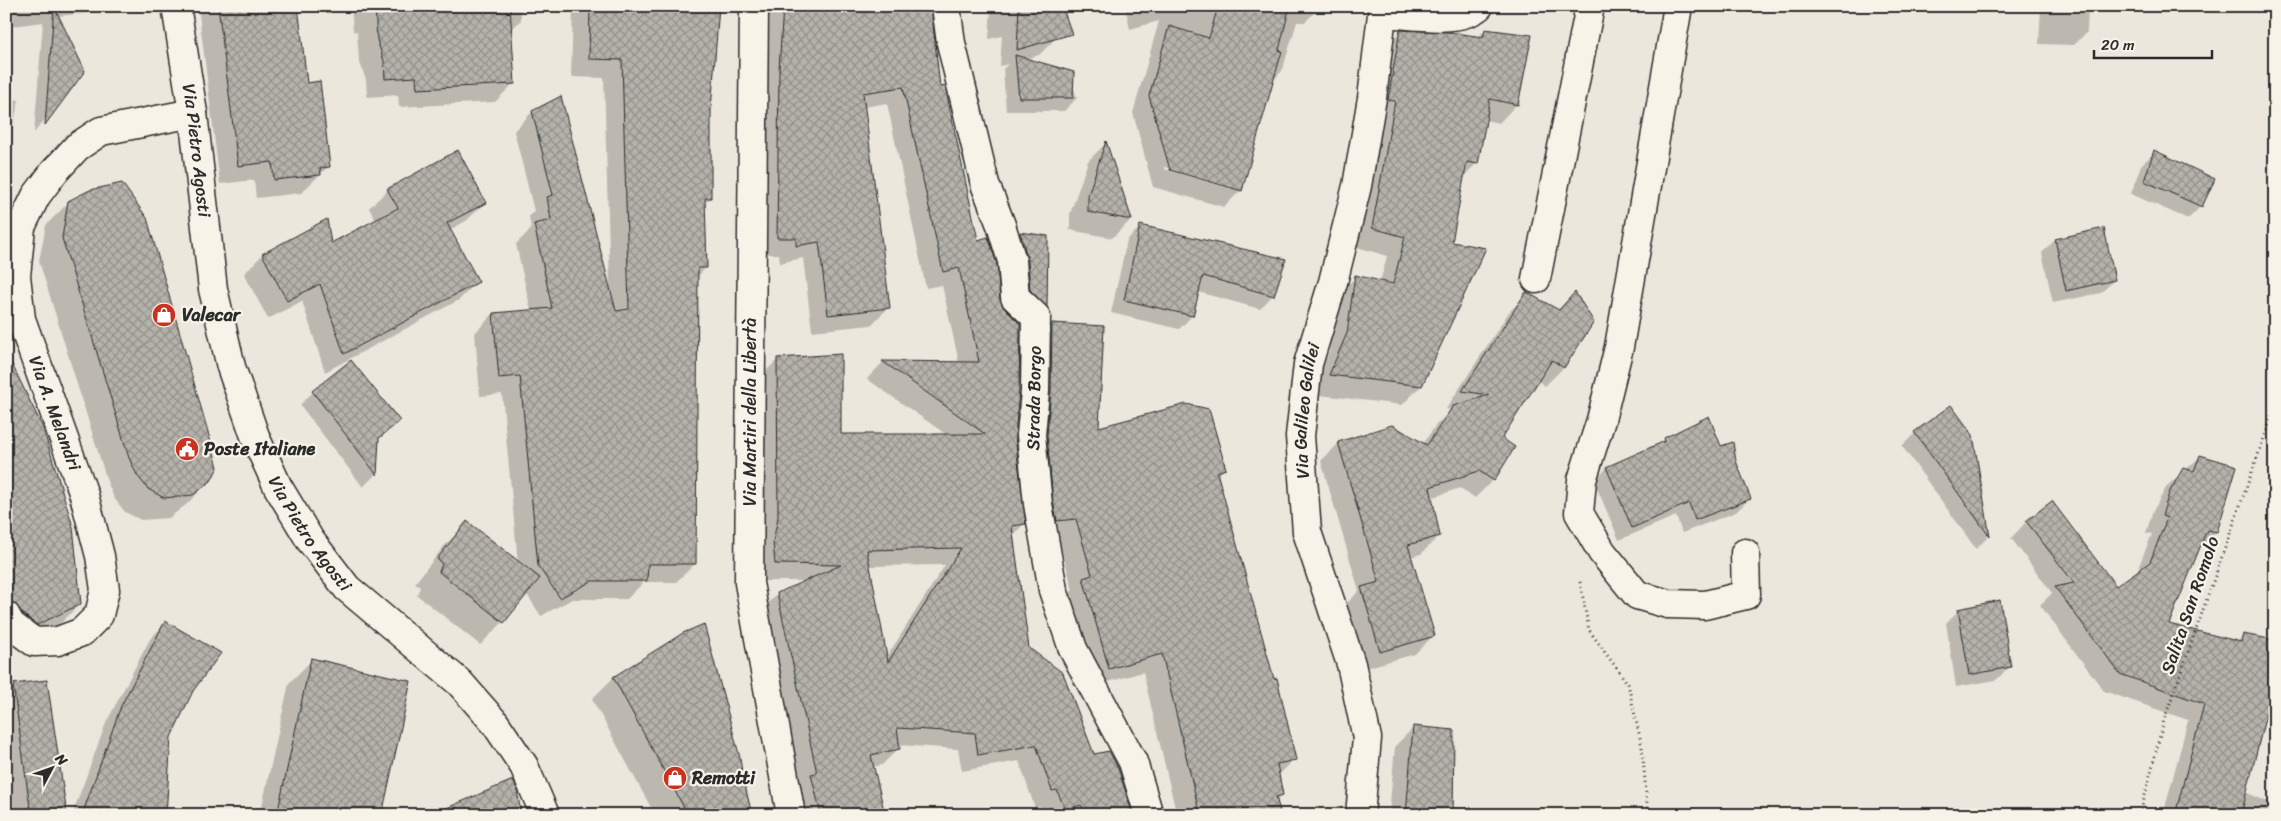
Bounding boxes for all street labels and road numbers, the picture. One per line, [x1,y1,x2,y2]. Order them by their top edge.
street label: Via Pietro Agosti [173,81,221,220]
street label: Via Martiri della Libertà [734,318,766,506]
street label: Via Galileo Galilei [1284,338,1330,480]
street label: Strada Borgo [1017,345,1051,451]
street label: Via A. Melandri [19,351,91,476]
street label: Via Pietro Agosti [259,471,361,599]
street label: Salita San Romolo [2151,532,2229,678]

